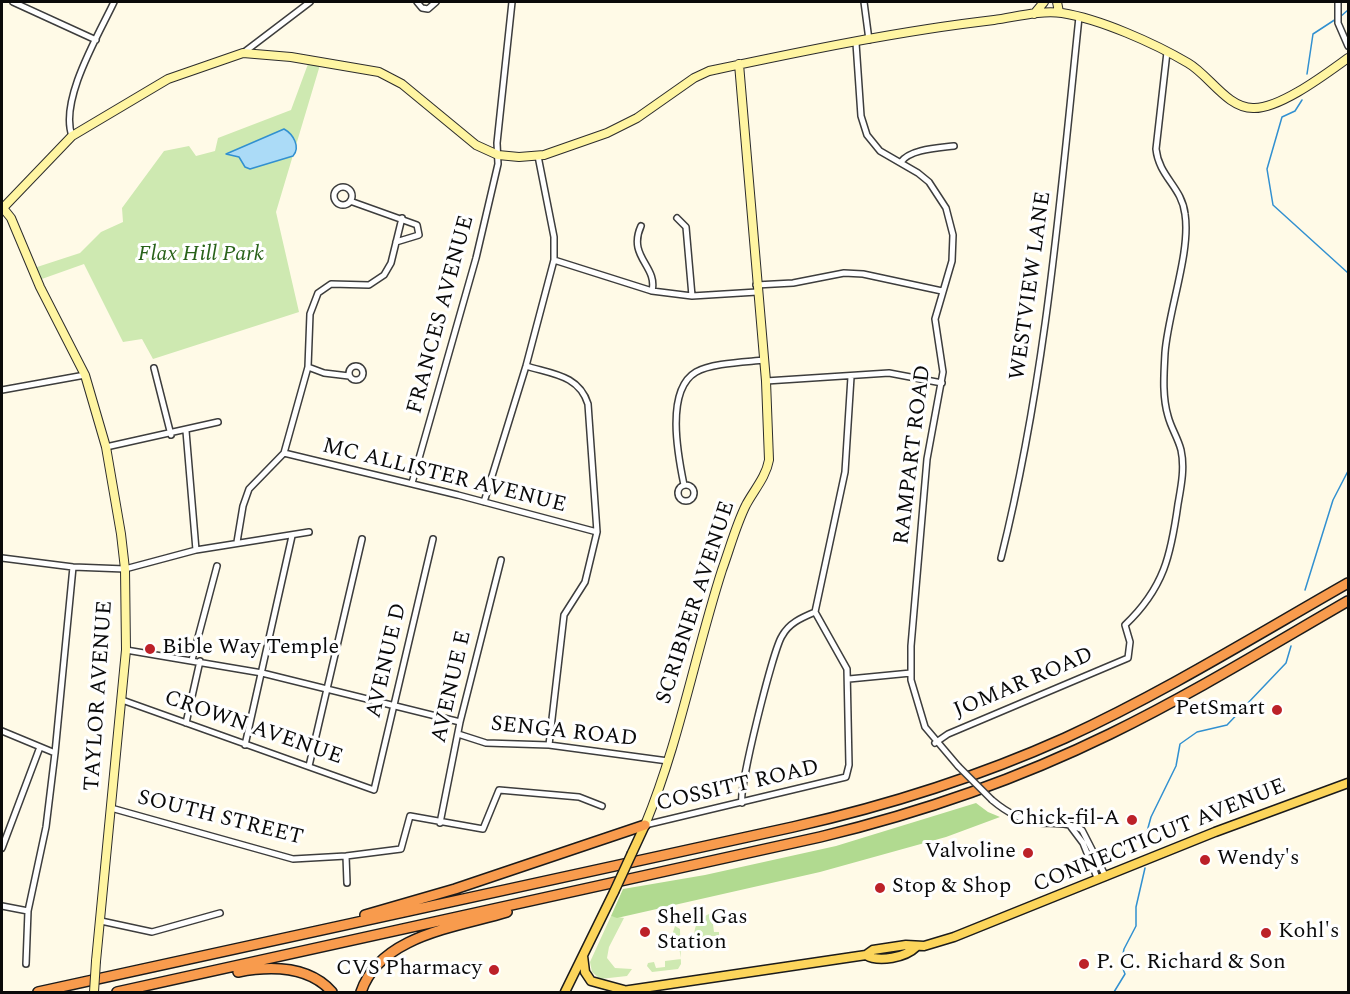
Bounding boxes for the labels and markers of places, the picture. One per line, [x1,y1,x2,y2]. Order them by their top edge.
place label: Bible Way Temple [162,636,339,662]
marker: Bible Way Temple [143,642,157,656]
place label: PetSmart [1175,697,1265,723]
marker: PetSmart [1270,703,1284,717]
place label: Chick-fil-A [1009,807,1120,833]
marker: Chick-fil-A [1125,813,1139,827]
place label: Valvoline [924,840,1016,866]
marker: Valvoline [1021,846,1035,860]
place label: Wendy's [1217,847,1299,873]
marker: Wendy's [1198,853,1212,867]
place label: Stop & Shop [892,875,1011,901]
marker: Stop & Shop [873,881,887,895]
place label: Shell Gas Station [657,906,748,957]
place label: Kohl's [1278,920,1340,946]
marker: Shell Gas Station [638,925,652,939]
marker: Kohl's [1259,926,1273,940]
place label: P. C. Richard & Son [1096,951,1286,977]
place label: CVS Pharmacy [336,957,482,983]
marker: P. C. Richard & Son [1077,957,1091,971]
marker: CVS Pharmacy [487,963,501,977]

